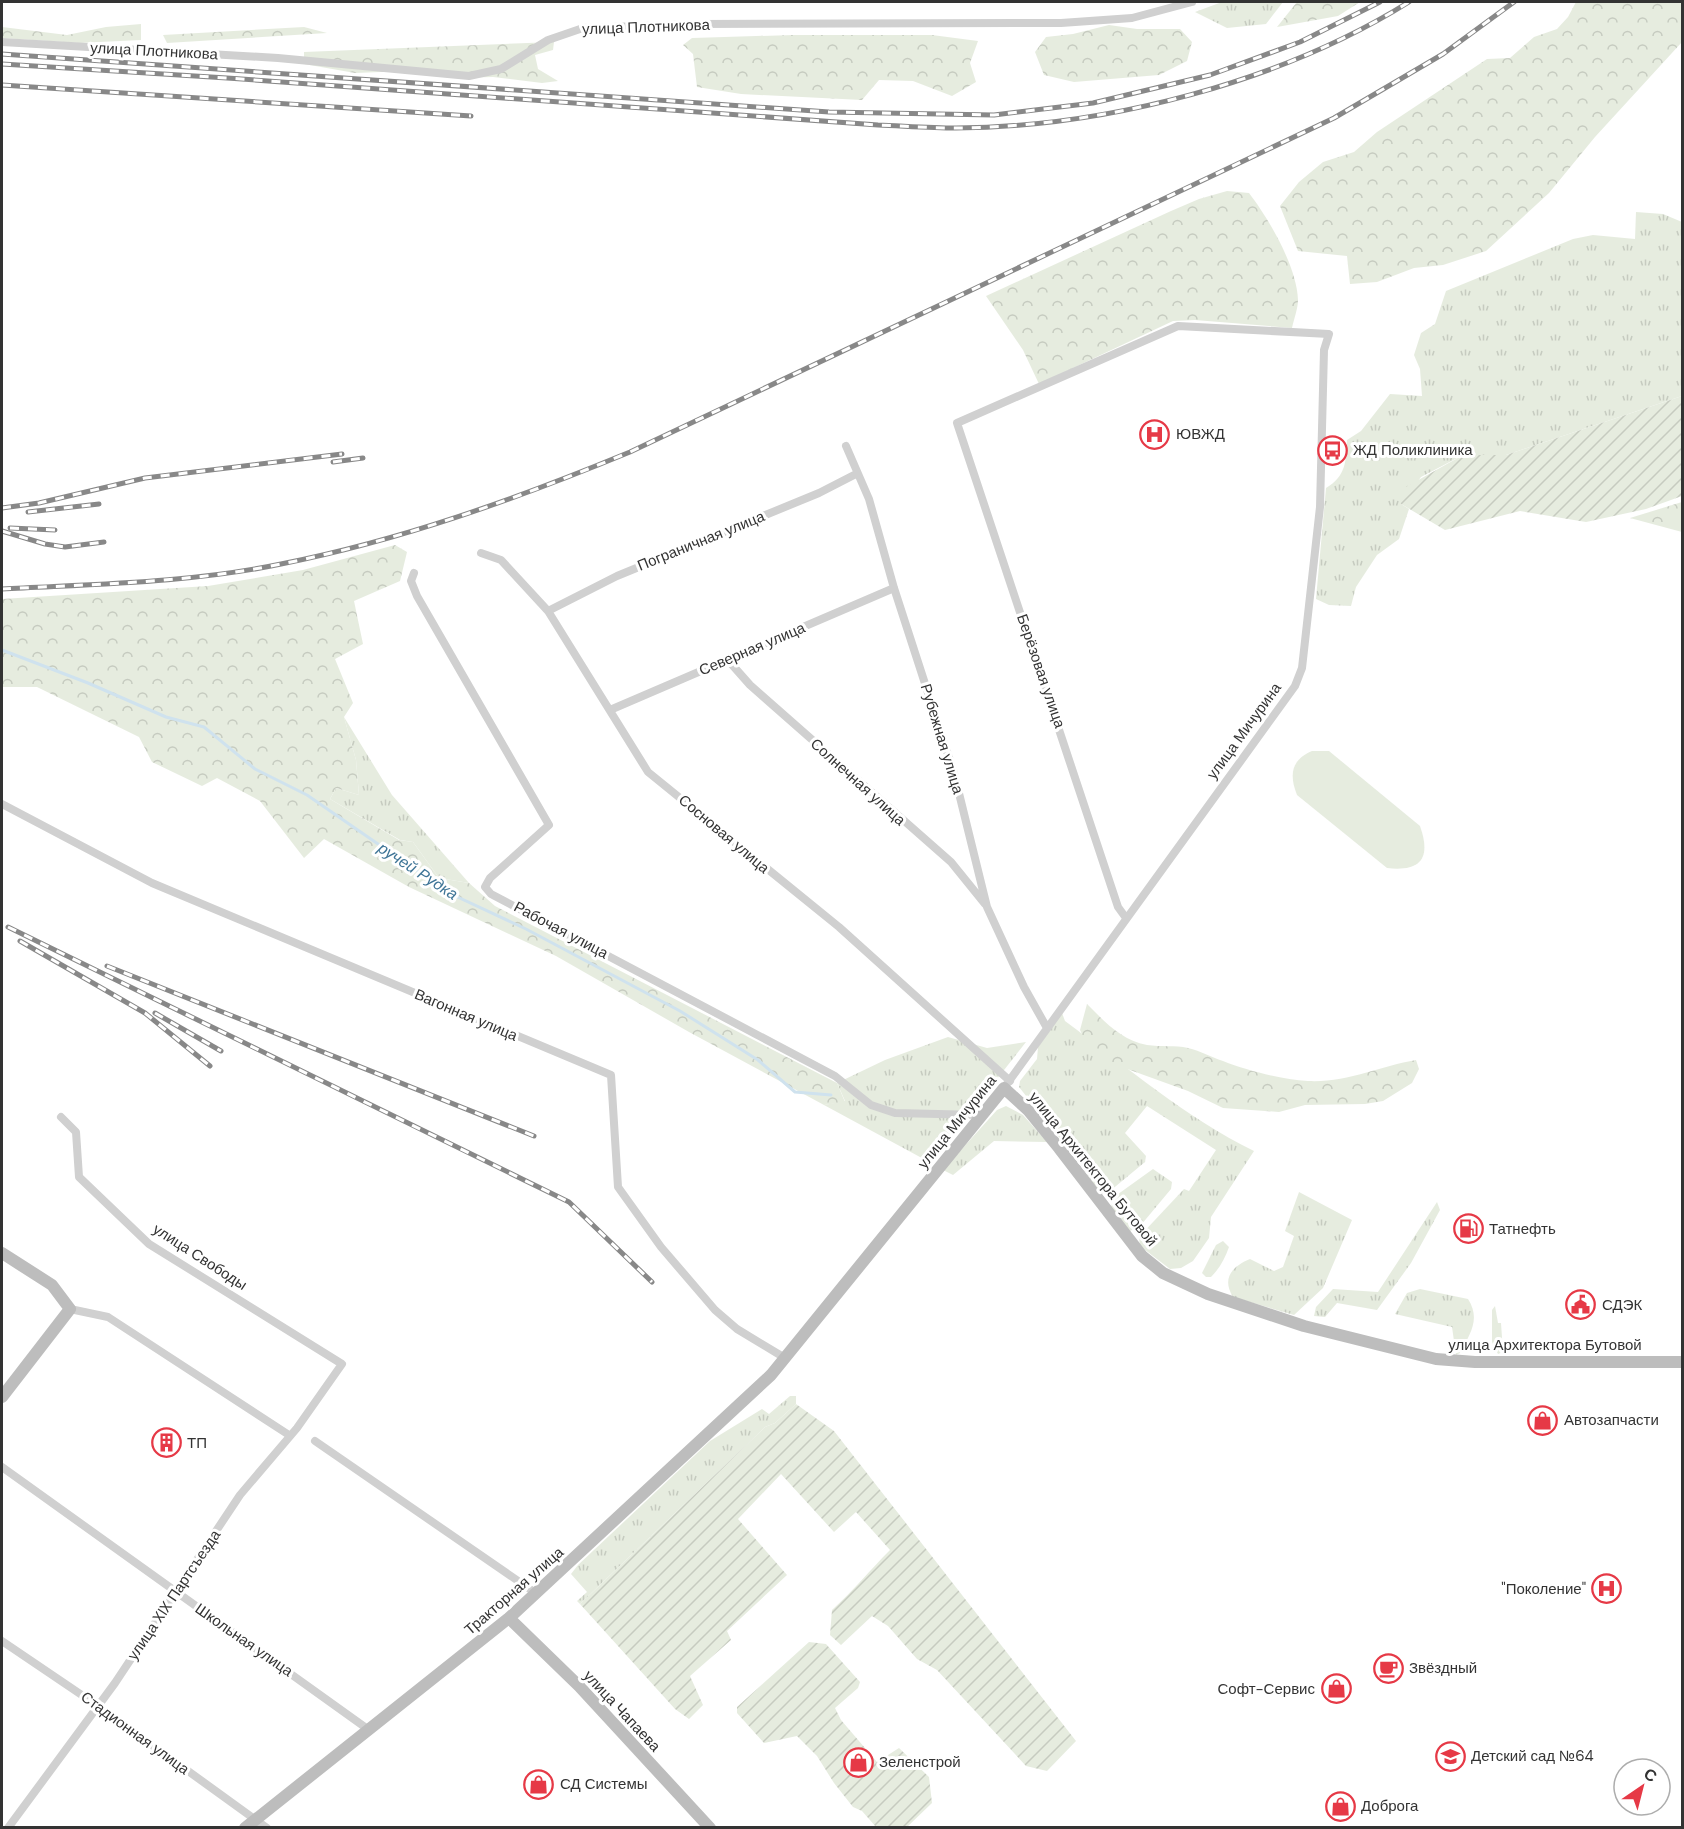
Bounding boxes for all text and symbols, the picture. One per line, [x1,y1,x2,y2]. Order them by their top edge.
street label: улица Плотникова [582,15,711,39]
street label: улица Плотникова [90,38,219,64]
hospital icon: ЮВЖД [1139,418,1171,450]
place label: ЮВЖД [1176,424,1225,444]
bus stop icon: ЖД Поликлиника [1316,434,1348,466]
place label: ЖД Поликлиника [1353,440,1473,460]
street label: Пограничная улица [634,506,768,576]
street label: Берёзовая улица [1012,611,1070,731]
street label: Северная улица [696,617,809,680]
street label: улица Мичурина [1202,678,1286,783]
street label: Рубежная улица [916,681,968,797]
street label: Солнечная улица [806,734,910,831]
street label: Сосновая улица [674,790,774,878]
water label: ручей Рудка [373,837,462,905]
street label: Рабочая улица [510,897,612,964]
street label: Вагонная улица [411,984,521,1046]
street label: улица Мичурина [913,1071,1001,1173]
street label: улица Архитектора Бутовой [1024,1088,1162,1250]
fuel station icon: Татнефть [1452,1213,1484,1245]
street label: улица Свободы [149,1219,251,1295]
place label: Татнефть [1489,1219,1556,1239]
public building icon: СДЭК [1565,1289,1597,1321]
place label: СДЭК [1602,1295,1642,1315]
street label: улица Архитектора Бутовой [1448,1335,1642,1355]
shop icon: Автозапчасти [1527,1404,1559,1436]
place label: Автозапчасти [1564,1410,1659,1430]
building icon: ТП [150,1427,182,1459]
place label: ТП [187,1433,207,1453]
street label: улица XIX Партсъезда [123,1525,225,1664]
street label: Тракторная улица [460,1542,568,1640]
hospital icon: "Поколение" [1591,1573,1623,1605]
place label: "Поколение" [1501,1579,1586,1599]
street label: Школьная улица [191,1599,297,1682]
cafe icon: Звёздный [1372,1652,1404,1684]
place label: Звёздный [1409,1658,1477,1678]
street label: улица Чапаева [579,1666,665,1757]
shop icon: Софт-Сервис [1320,1673,1352,1705]
place label: Софт-Сервис [1217,1679,1315,1699]
street label: Стадионная улица [77,1687,194,1780]
school or university icon: Детский сад №64 [1434,1740,1466,1772]
shop icon: Зеленстрой [842,1746,874,1778]
place label: Детский сад №64 [1471,1746,1594,1766]
place label: Зеленстрой [879,1752,961,1772]
north arrow [1612,1757,1672,1817]
text: С [1640,1763,1661,1787]
shop icon: СД Системы [523,1768,555,1800]
place label: СД Системы [560,1774,648,1794]
shop icon: Доброга [1324,1790,1356,1822]
place label: Доброга [1361,1796,1419,1816]

